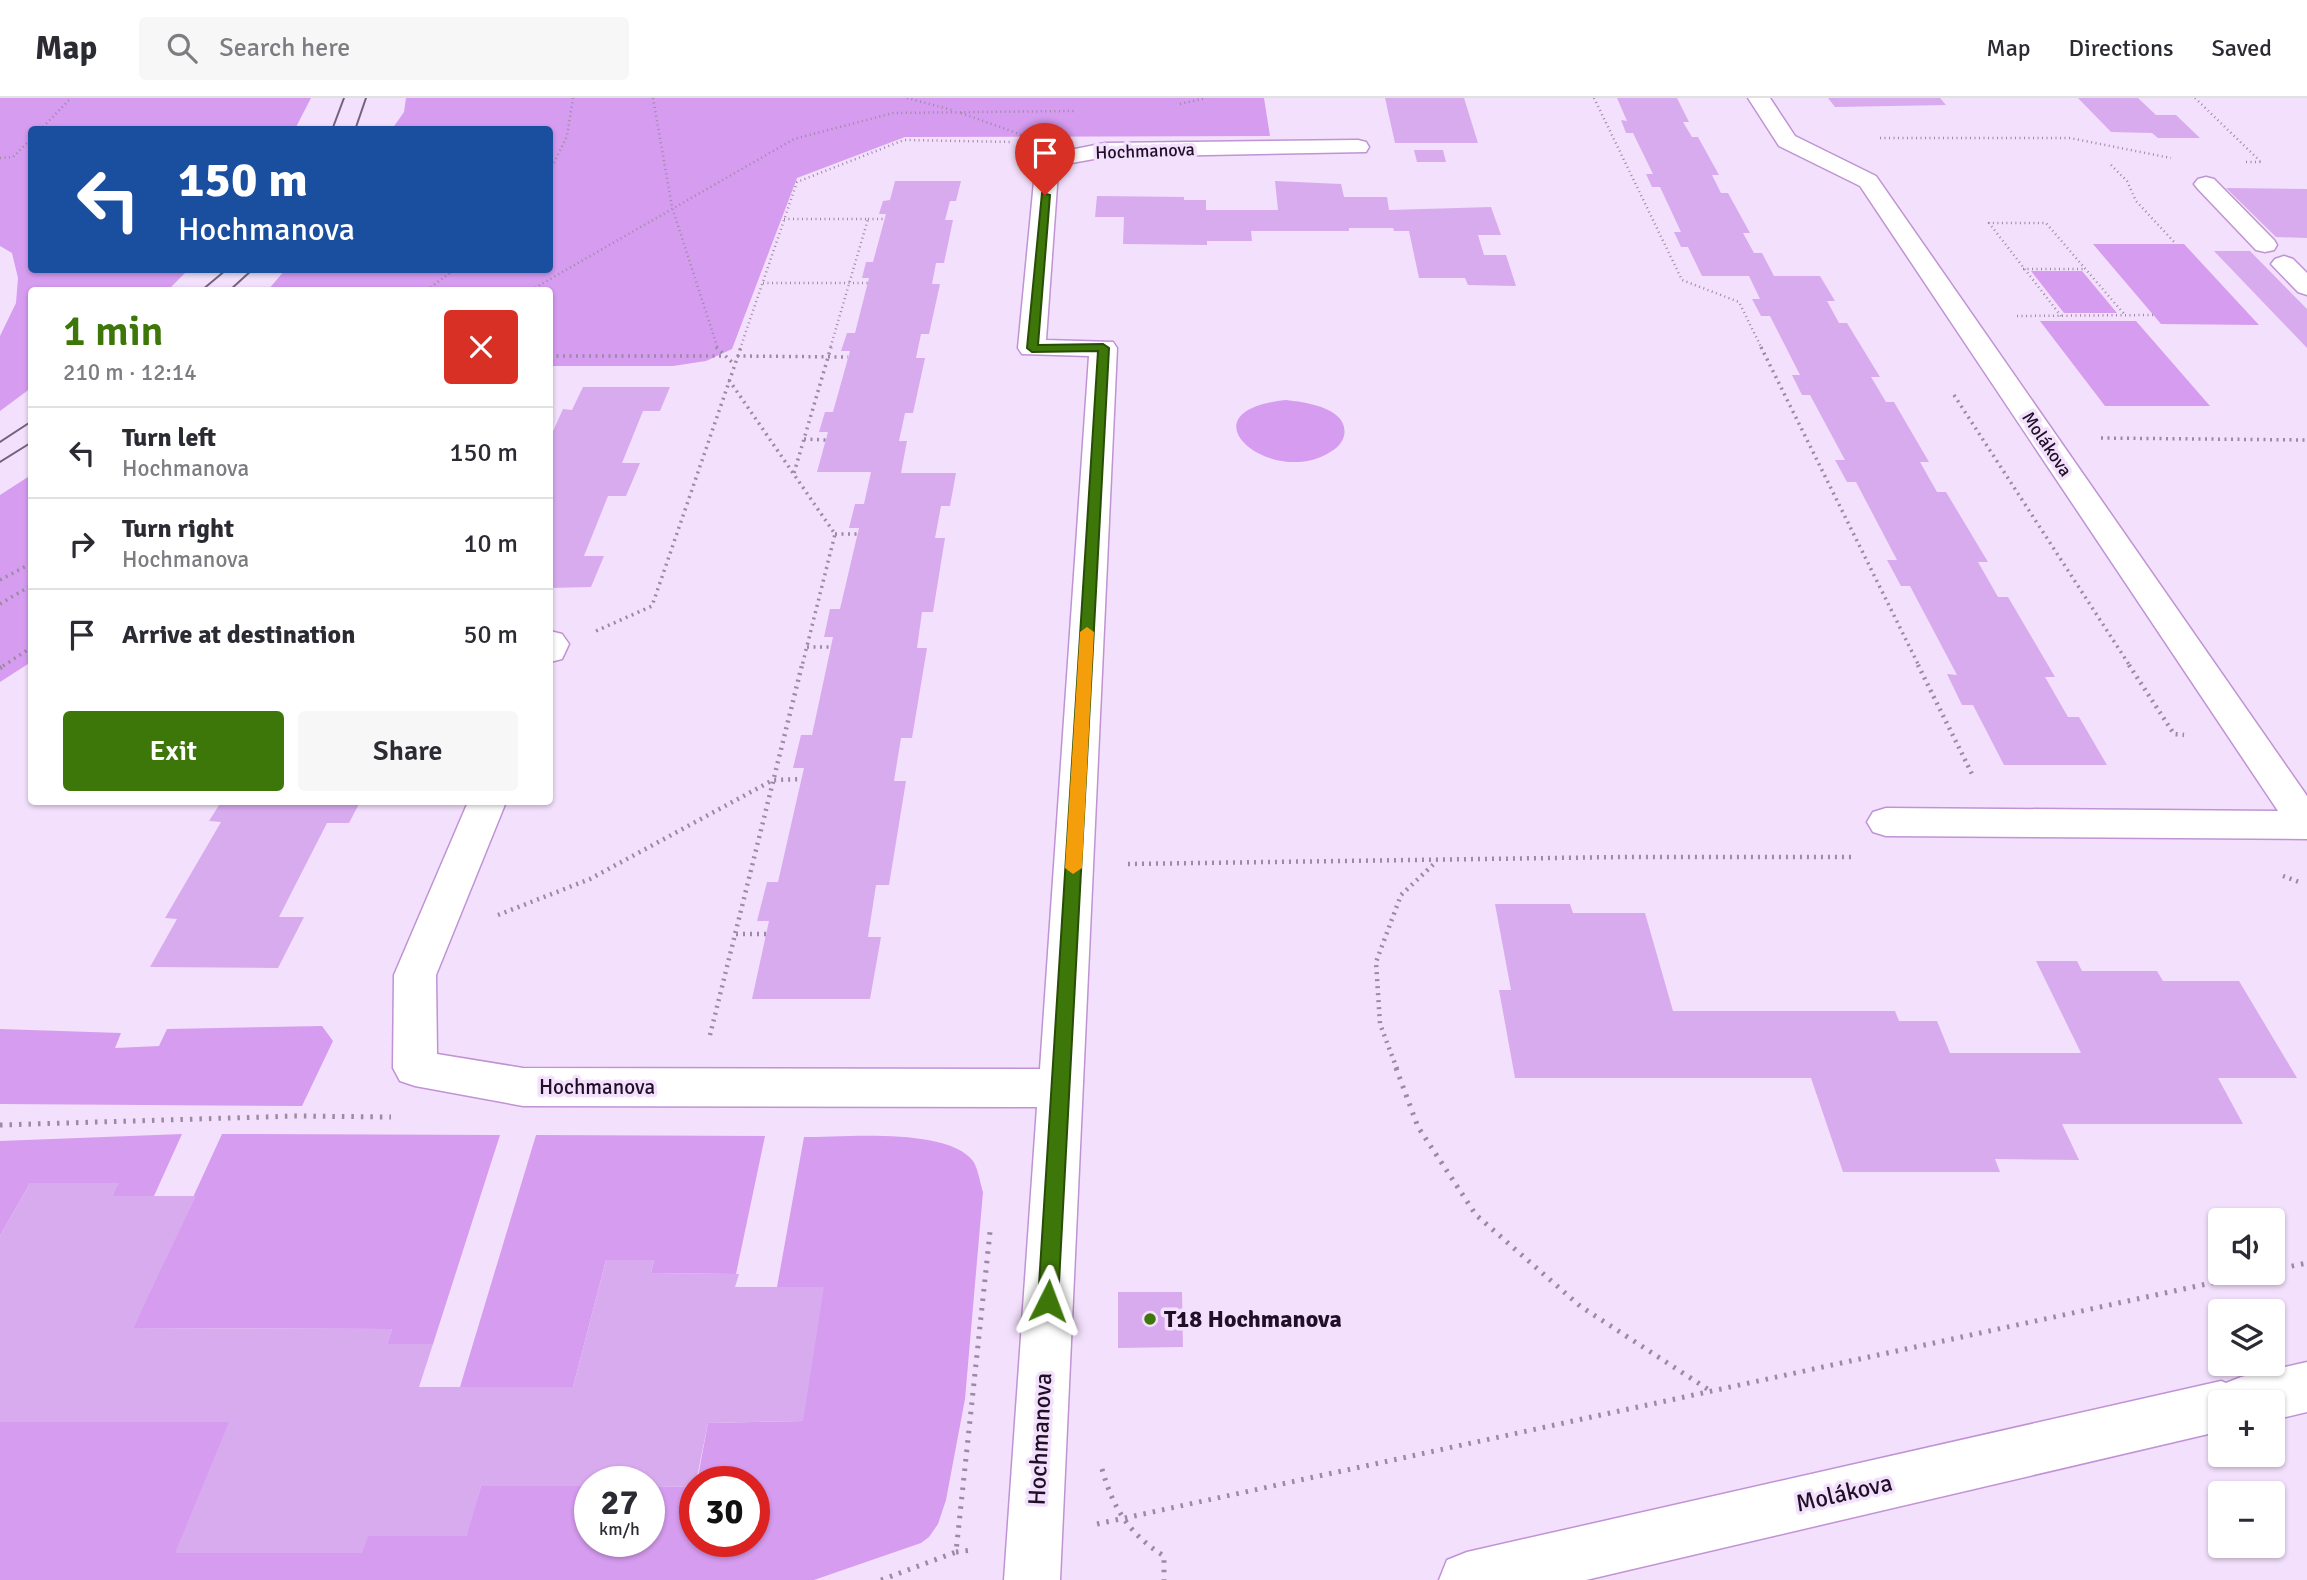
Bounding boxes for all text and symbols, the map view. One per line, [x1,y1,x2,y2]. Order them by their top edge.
search box [139,17,629,80]
text: Map [35,28,97,69]
icon: search [163,29,201,67]
text: Search here [219,32,350,64]
text: Map [1986,33,2031,63]
text: Directions [2069,33,2174,63]
text: Saved [2212,33,2272,63]
pin [1015,123,1075,195]
icon: arrive [1026,134,1064,172]
street label: Hochmanova [1095,138,1195,164]
text: 150 m [178,150,308,210]
icon: left [63,154,154,245]
text: Hochmanova [178,210,355,249]
text: 1 min [63,306,164,357]
button: close [444,310,518,384]
text: 210 m · 12:14 [63,358,197,387]
street label: Molákova [2017,407,2077,481]
text: Turn left [122,422,216,454]
icon: left [63,434,101,472]
text: 150 m [449,437,518,469]
text: Hochmanova [122,454,249,483]
text: Turn right [122,513,234,545]
icon: right [63,525,101,563]
text: 10 m [463,528,518,560]
text: Hochmanova [122,545,249,574]
icon: arrive [63,616,101,654]
text: Arrive at destination [122,619,355,651]
text: 50 m [463,619,518,651]
button: Exit [63,711,284,791]
button: Share [298,711,518,791]
street label: Hochmanova [539,1074,655,1100]
map controls [2208,1208,2285,1558]
button: sound [2208,1208,2285,1285]
position arrow [1011,1264,1085,1338]
button: layers [2208,1299,2285,1376]
place label: T18 Hochmanova [1164,1304,1342,1334]
marker: T18 Hochmanova [1142,1311,1158,1327]
street label: Hochmanova [1022,1372,1058,1506]
button: + [2208,1390,2285,1467]
speed limit sign: 30 [679,1466,770,1557]
street label: Molákova [1793,1467,1895,1519]
text: 27 [601,1481,638,1524]
button: − [2208,1481,2285,1558]
text: km/h [599,1518,640,1540]

